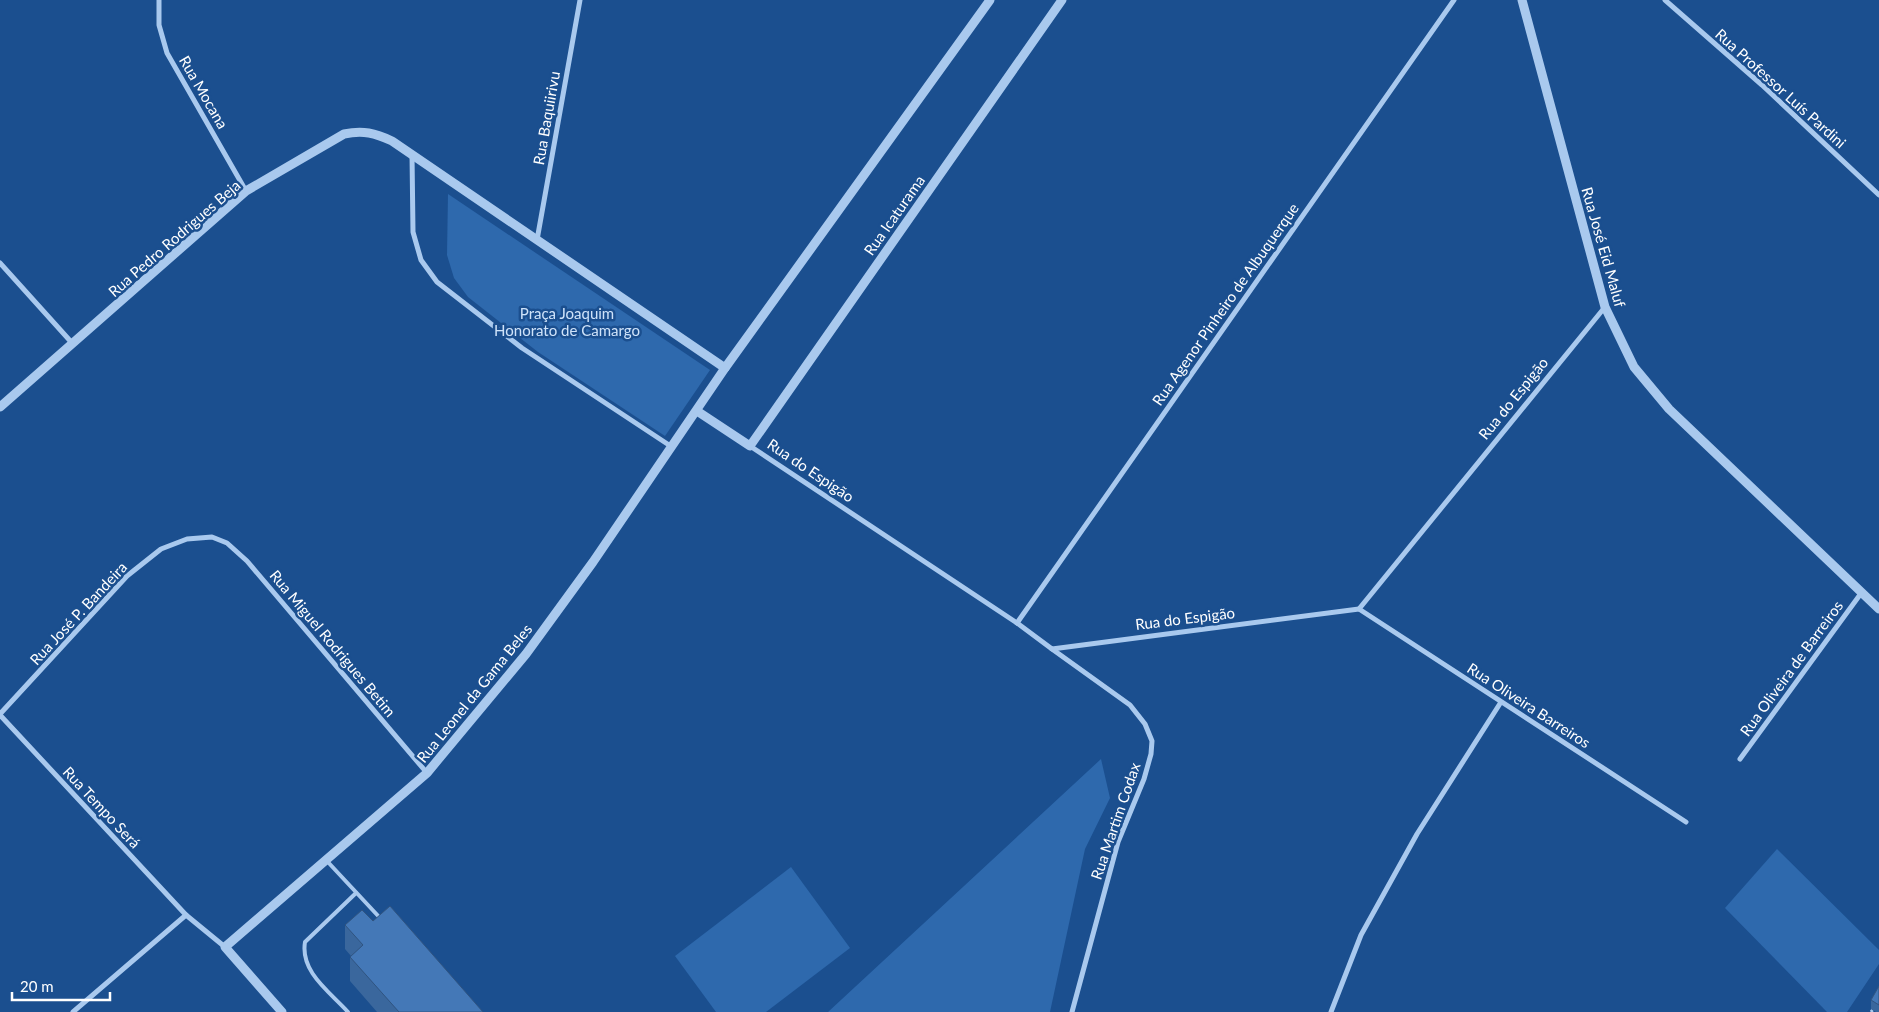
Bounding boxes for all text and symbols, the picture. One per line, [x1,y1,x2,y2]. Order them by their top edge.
street label: Rua Professor Luís Pardini [1712,25,1850,151]
street label: Rua Mocana [176,52,232,132]
street label: Rua Baquiirivu [529,70,563,166]
street label: Rua Icaturama [860,172,928,258]
street label: Rua Pedro Rodrigues Beja [104,176,244,300]
street label: Rua José Eid Maluf [1578,185,1630,310]
street label: Rua Agenor Pinheiro de Albuquerque [1148,199,1302,409]
park label: Praça Joaquim Honorato de Camargo [494,304,640,339]
street label: Rua do Espigão [1474,353,1552,443]
street label: Rua do Espigão [764,434,858,506]
street label: Rua José P. Bandeira [26,558,130,668]
street label: Rua Miguel Rodrigues Betim [266,566,400,720]
street label: Rua Oliveira de Barreiros [1736,597,1846,739]
street label: Rua do Espigão [1134,603,1236,633]
street label: Rua Leonel da Gama Beles [413,620,535,766]
street label: Rua Oliveira Barreiros [1464,659,1594,751]
street label: Rua Martim Codax [1087,760,1144,882]
street label: Rua Tempo Será [60,762,144,852]
scale bar [12,970,110,1002]
text: 20 m [20,977,54,995]

